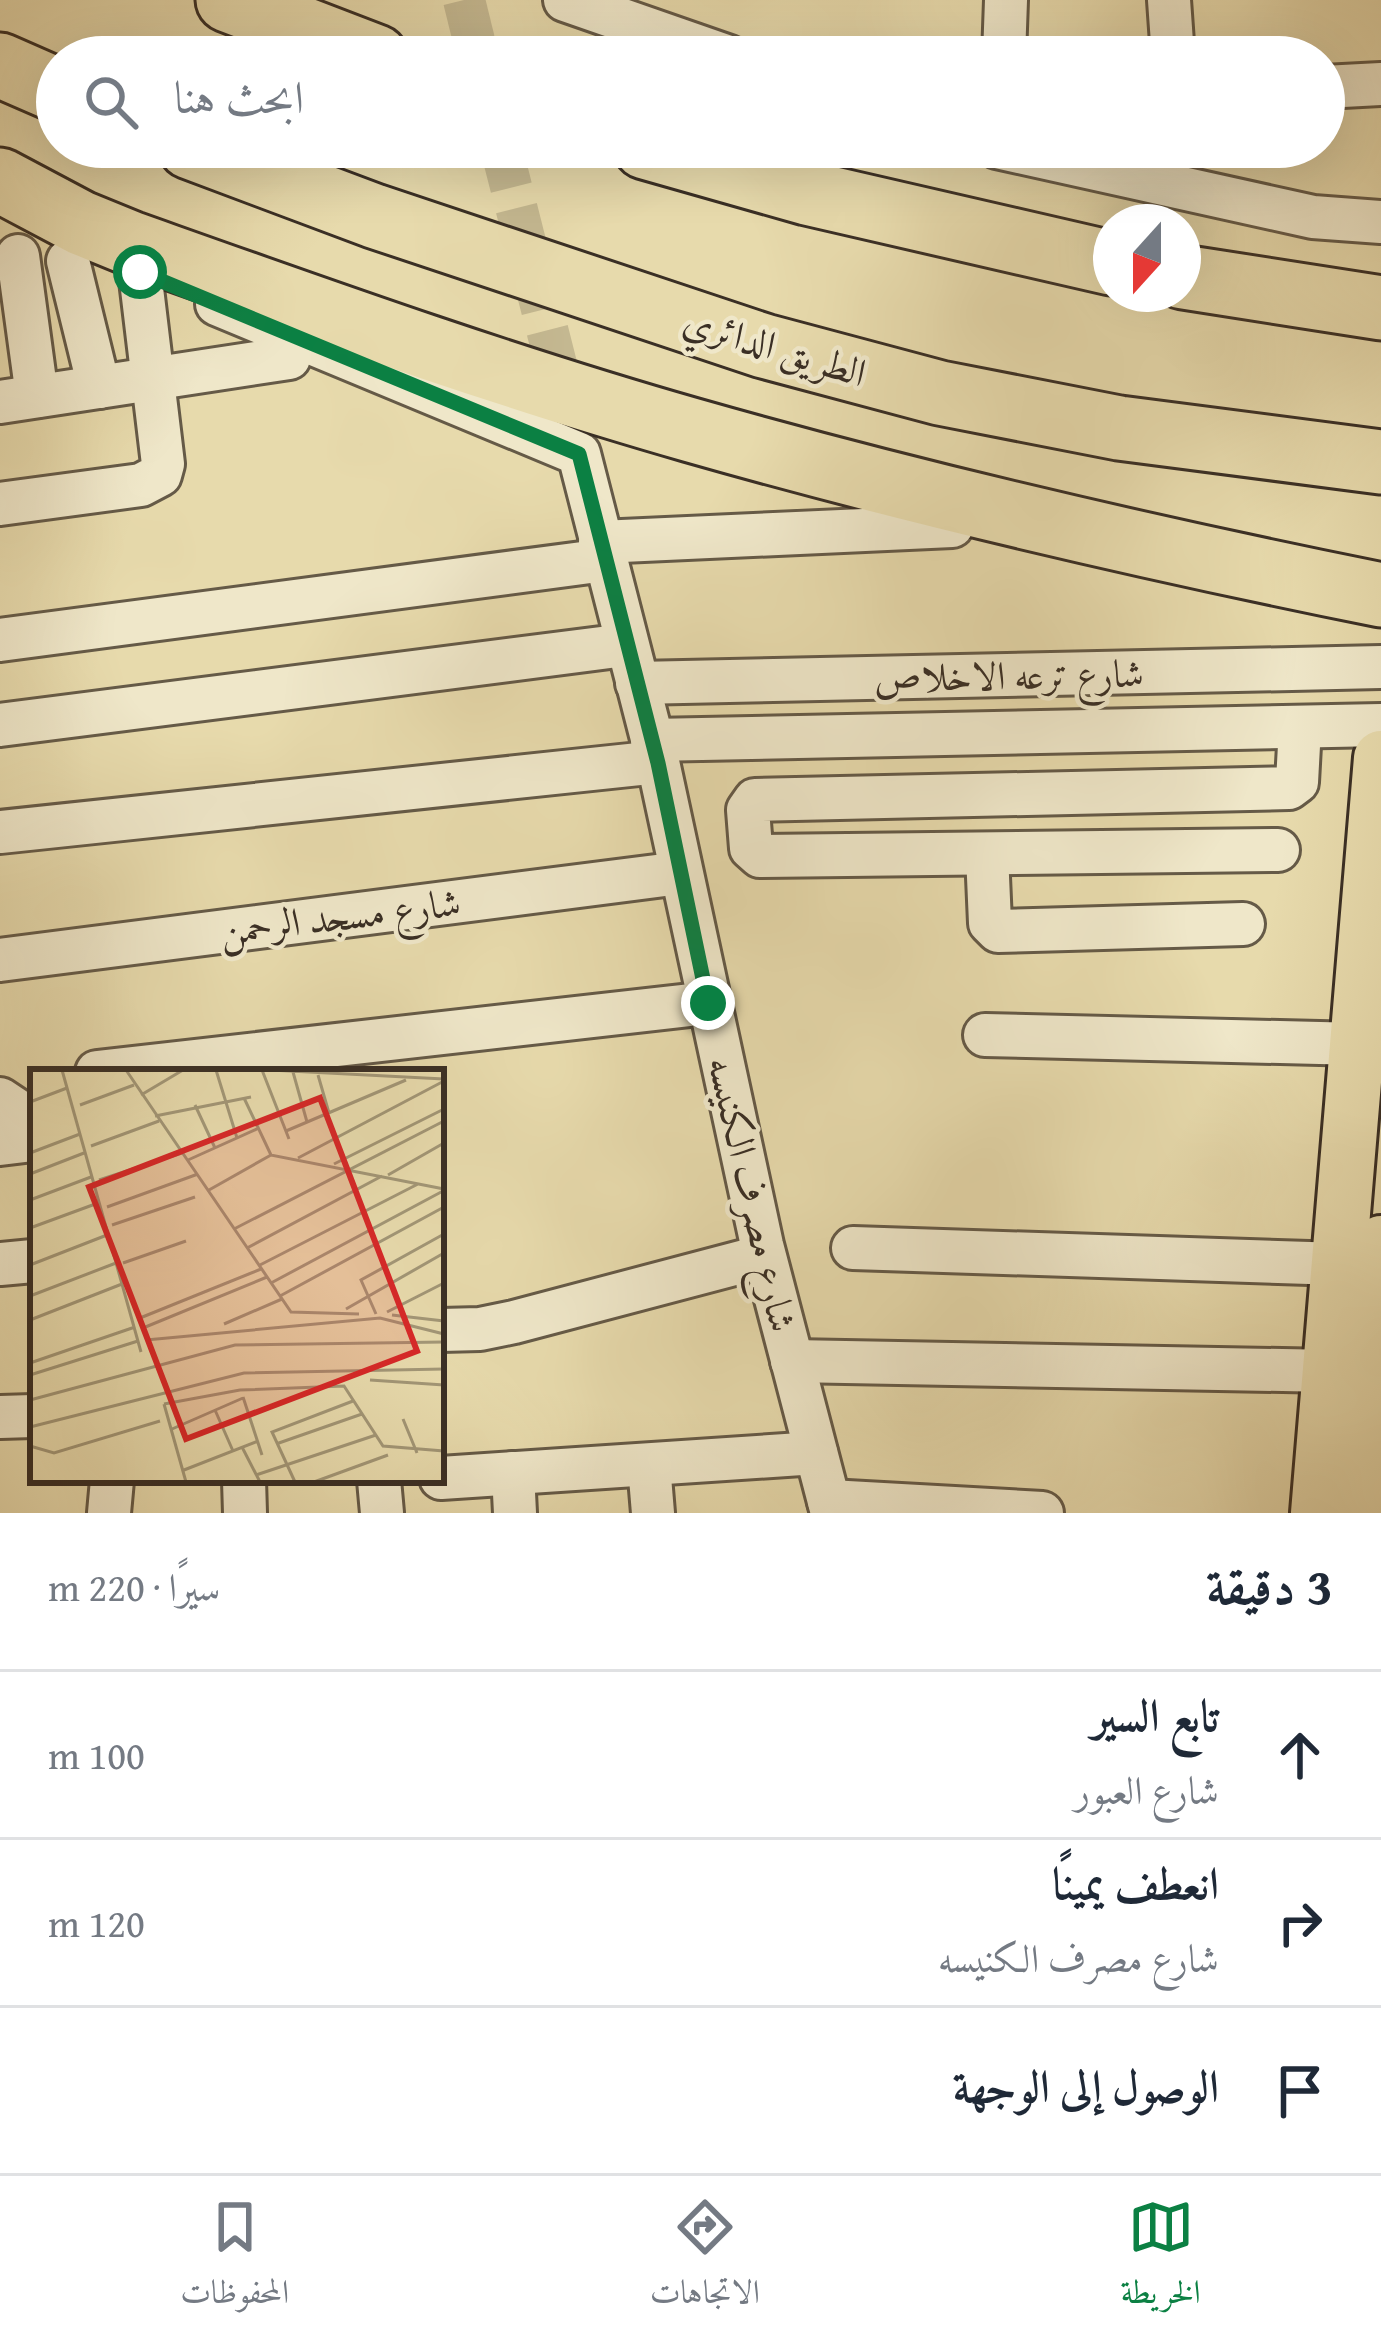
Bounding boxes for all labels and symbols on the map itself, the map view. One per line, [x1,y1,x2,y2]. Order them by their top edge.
north arrow [1093,204,1201,312]
route start [113,245,167,299]
street label: الطريق الدائري [675,291,874,404]
street label: شارع ترعه الاخلاص [874,644,1145,710]
street label: شارع مسجد الرحمن [216,872,464,964]
route end [681,976,735,1030]
street label: شارع مصرف الكنيسه [689,1050,813,1338]
inset map [30,1069,444,1483]

